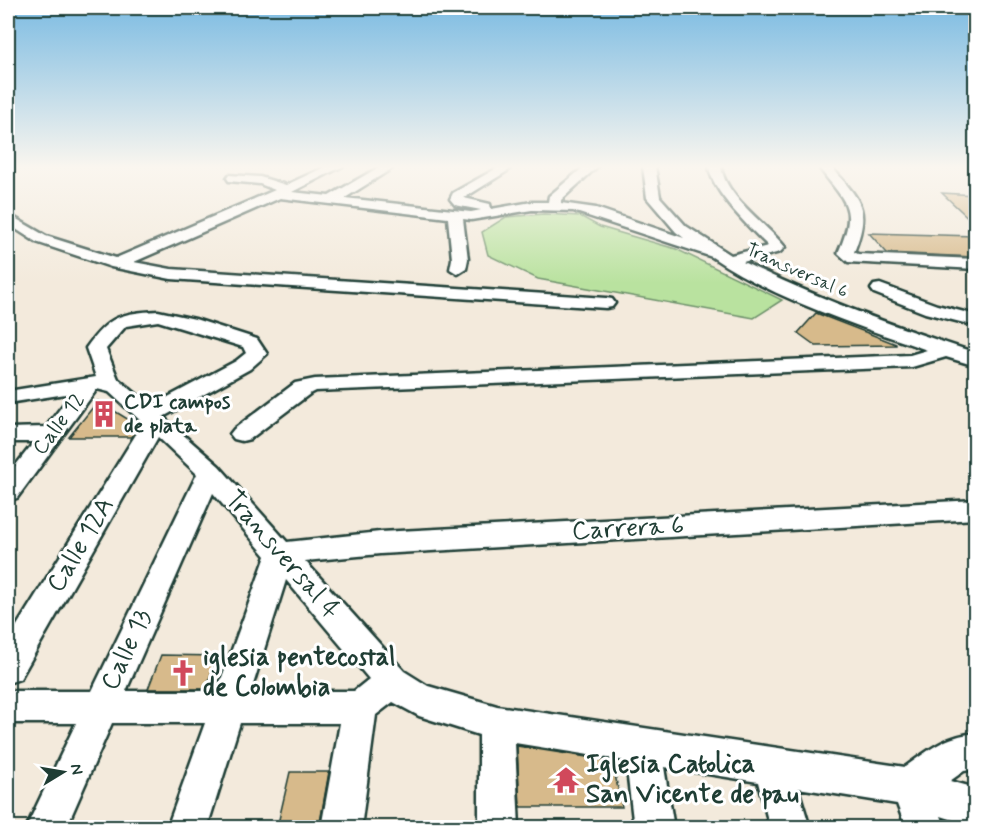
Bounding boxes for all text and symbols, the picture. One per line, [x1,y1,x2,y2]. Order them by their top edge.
street label: Transversal 6 [742,238,852,304]
street label: Calle 12 [26,387,92,461]
place label: CDI campos de plata [124,388,231,440]
building icon: CDI campos de plata [89,399,119,429]
street label: Transversal 4 [217,484,347,626]
street label: Calle 12A [39,491,123,599]
street label: Carrera 6 [571,509,685,549]
street label: Calle 13 [94,604,160,696]
place label: iglesia pentecostal de Colombia [203,641,396,705]
church icon: iglesia pentecostal de Colombia [168,658,198,688]
north arrow [33,742,93,802]
place label: Iglesia Catolica San Vicente de pau [586,748,799,812]
text: N [65,762,88,777]
temple icon: Iglesia Catolica San Vicente de pau [551,765,581,795]

